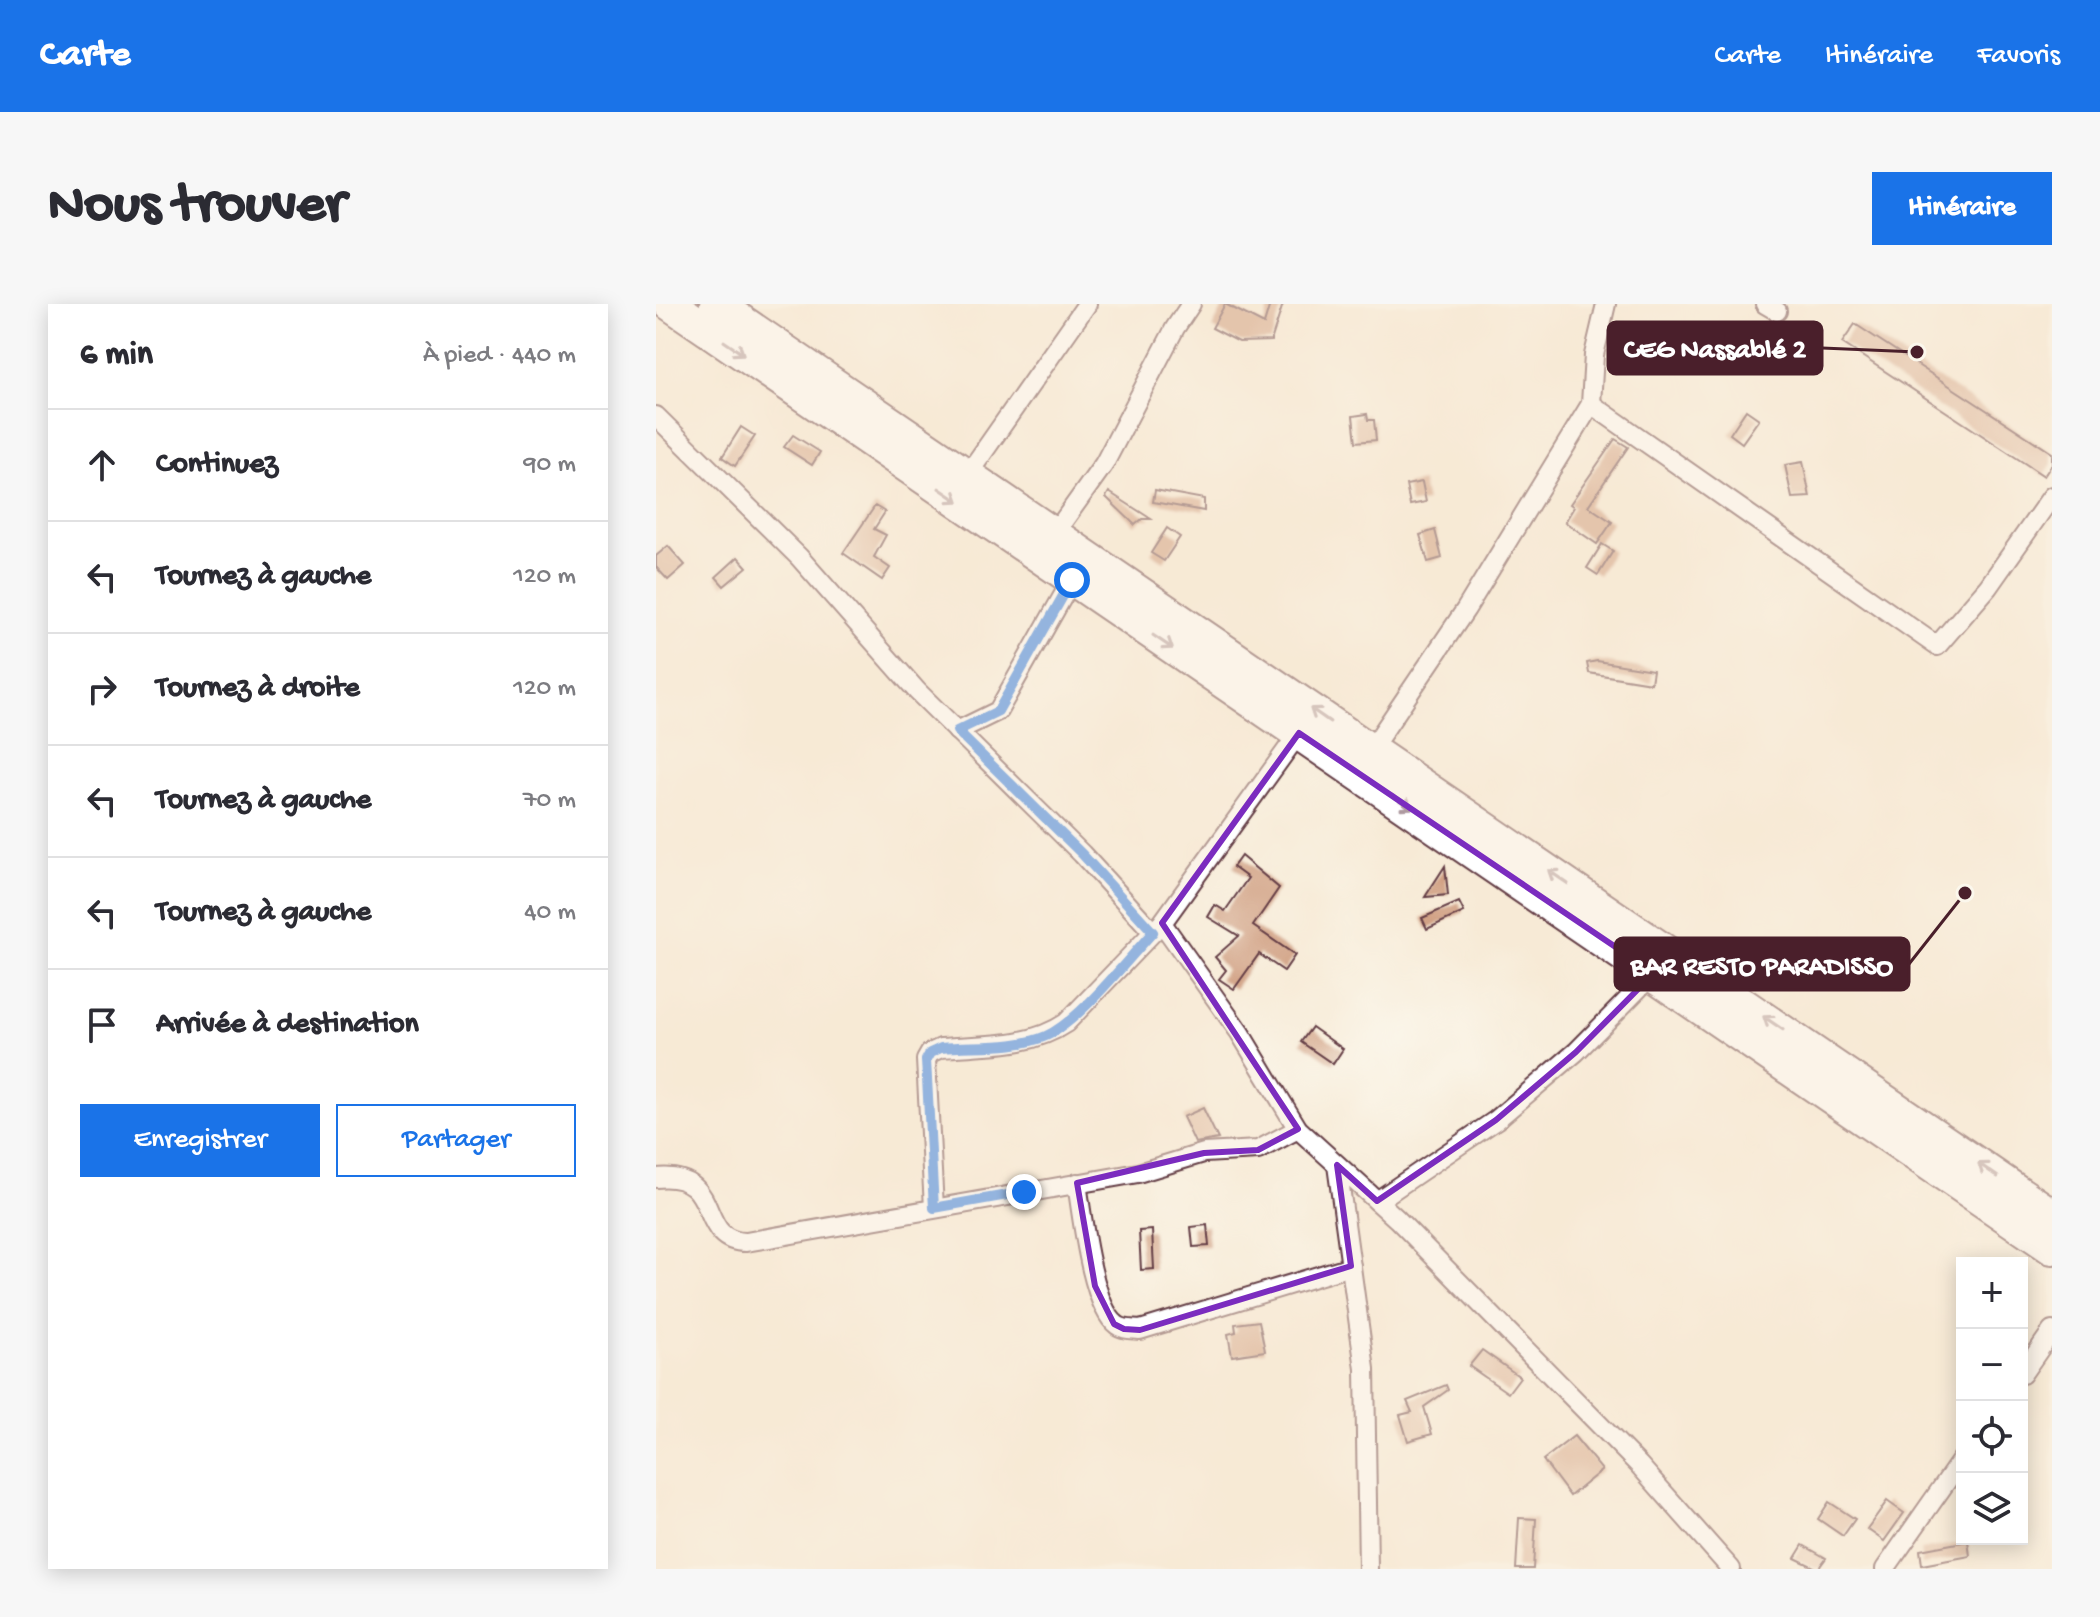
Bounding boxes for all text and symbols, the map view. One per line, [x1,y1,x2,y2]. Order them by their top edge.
text: Carte [40,34,130,78]
text: Carte [1715,40,1781,73]
text: Itinéraire [1825,40,1933,73]
text: Favoris [1977,40,2060,73]
button: Itinéraire [1872,172,2052,245]
text: Nous trouver [48,175,345,241]
callout: CEG Nassablé 2 [1608,322,1822,374]
text: CEG Nassablé 2 [1624,335,1807,368]
text: 6 min [80,336,153,376]
one-way arrow [723,340,745,356]
text: À pied · 440 m [423,341,576,372]
icon: ahead [80,443,124,487]
text: Continuez [156,448,278,483]
text: 90 m [524,450,576,481]
one-way arrow [937,487,959,503]
icon: left [80,555,124,599]
text: Tournez à gauche [156,560,371,595]
text: 120 m [513,562,576,593]
route start [1054,562,1090,598]
one-way arrow [1152,633,1174,650]
icon: right [80,667,124,711]
text: Tournez à droite [156,672,360,707]
text: 120 m [513,674,576,705]
one-way arrow [1310,707,1332,723]
icon: left [80,779,124,823]
text: Tournez à gauche [156,784,371,819]
text: 70 m [523,786,576,817]
one-way arrow [1391,794,1413,811]
one-way arrow [1548,869,1570,885]
icon: left [80,891,124,935]
text: Tournez à gauche [156,896,371,931]
text: 40 m [524,898,576,929]
callout: BAR RESTO PARADISSO [1615,938,1909,990]
text: BAR RESTO PARADISSO [1630,952,1893,985]
icon: arrive [80,1003,124,1047]
text: Arrivée à destination [156,1008,419,1043]
one-way arrow [1763,1015,1785,1032]
button: Enregistrer [80,1104,320,1177]
button: Partager [336,1104,576,1177]
one-way arrow [1977,1162,1999,1178]
route end [1006,1174,1042,1210]
map controls [1956,1257,2028,1545]
button: + [1956,1257,2028,1329]
button: − [1956,1329,2028,1401]
button: locate [1956,1401,2028,1473]
button: layers [1956,1473,2028,1545]

